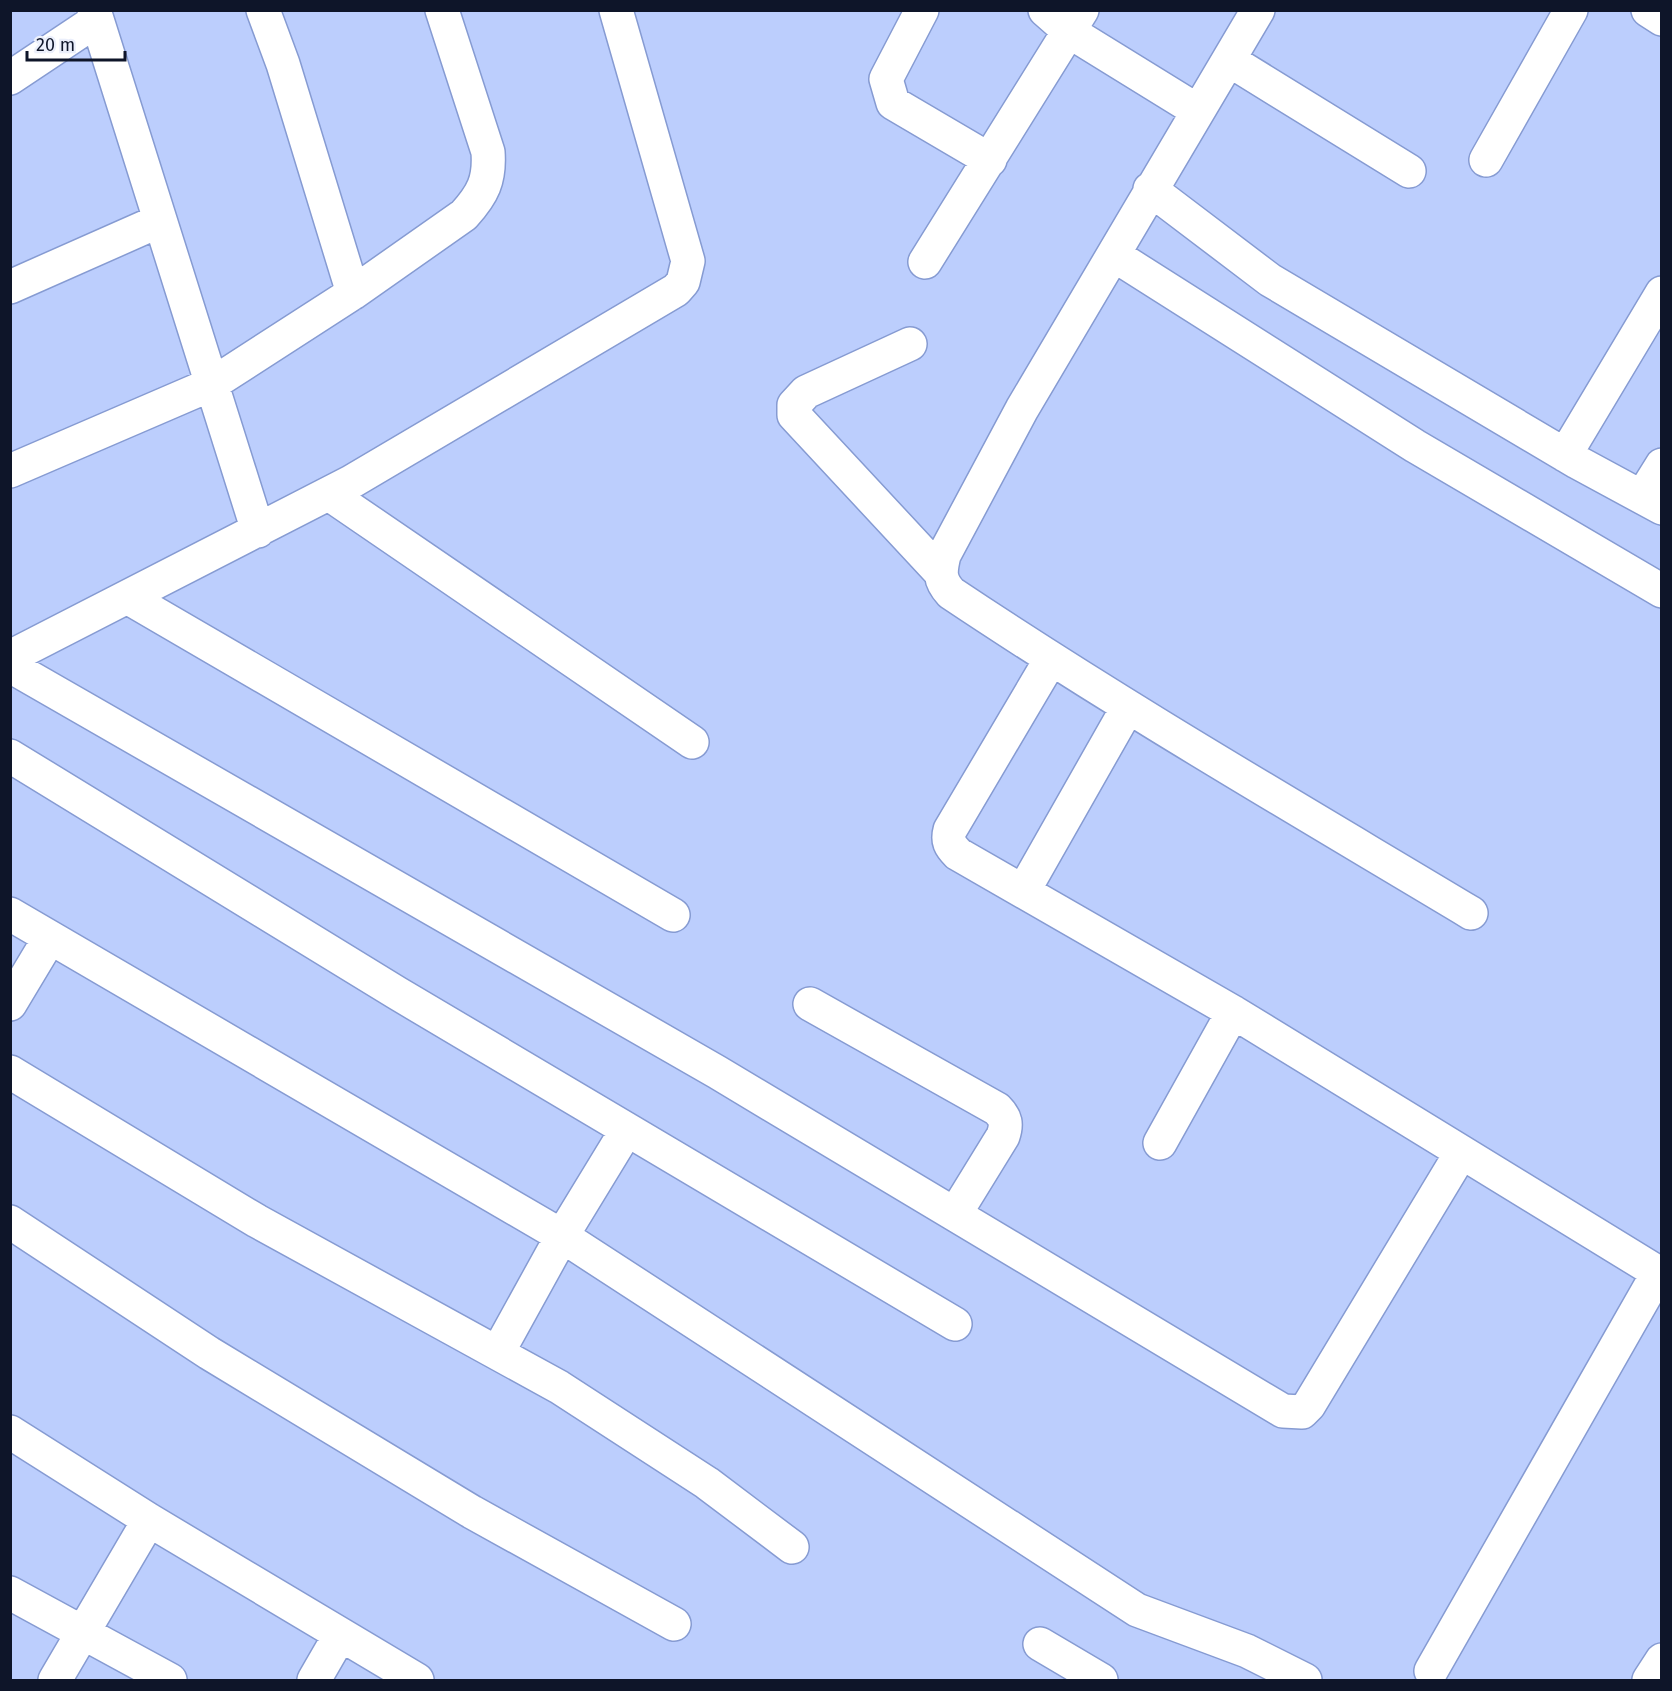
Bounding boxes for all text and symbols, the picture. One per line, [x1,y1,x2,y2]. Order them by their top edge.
scale bar [27,24,124,62]
text: 20 m [36,34,75,56]

